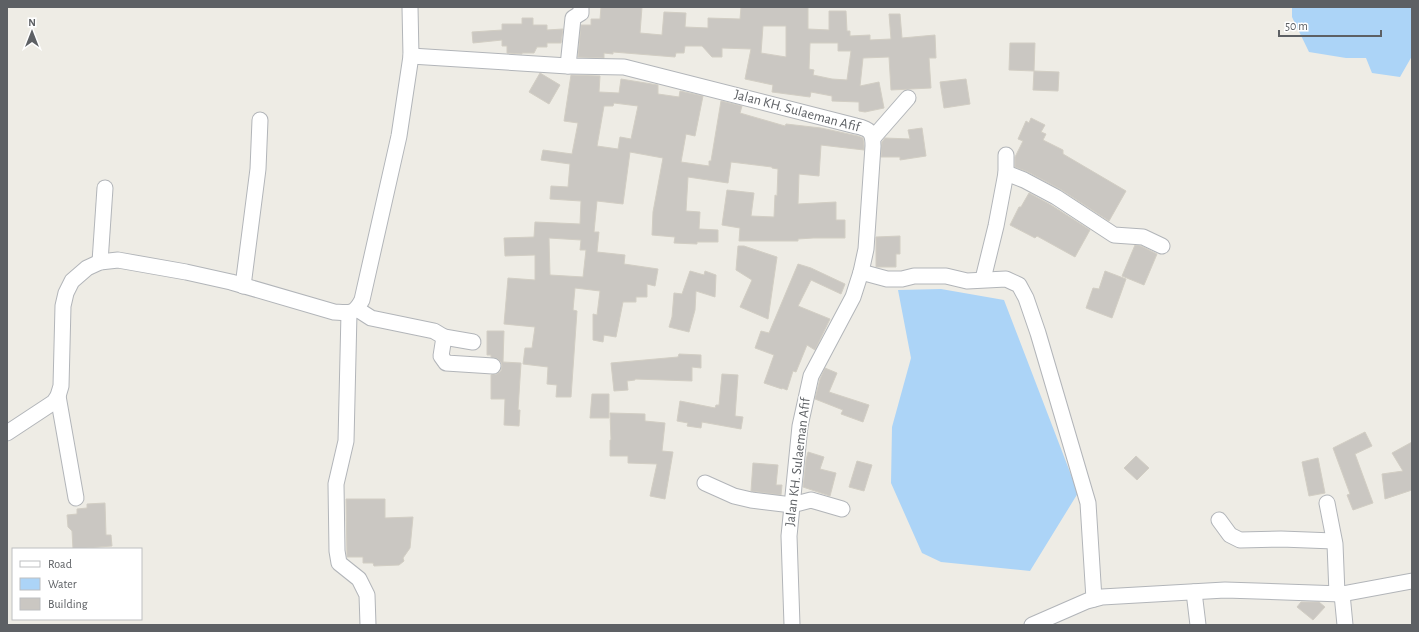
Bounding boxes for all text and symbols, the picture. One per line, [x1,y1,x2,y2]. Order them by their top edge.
north arrow [12,12,52,52]
scale bar [1279,12,1381,38]
text: N [28,17,36,28]
text: 50 m [1285,20,1308,32]
street label: Jalan KH. Sulaeman Afif [733,87,862,135]
street label: Jalan KH. Sulaeman Afif [783,396,813,527]
legend [12,548,142,620]
text: Road [48,558,72,570]
text: Water [48,578,77,590]
text: Building [48,598,88,610]

